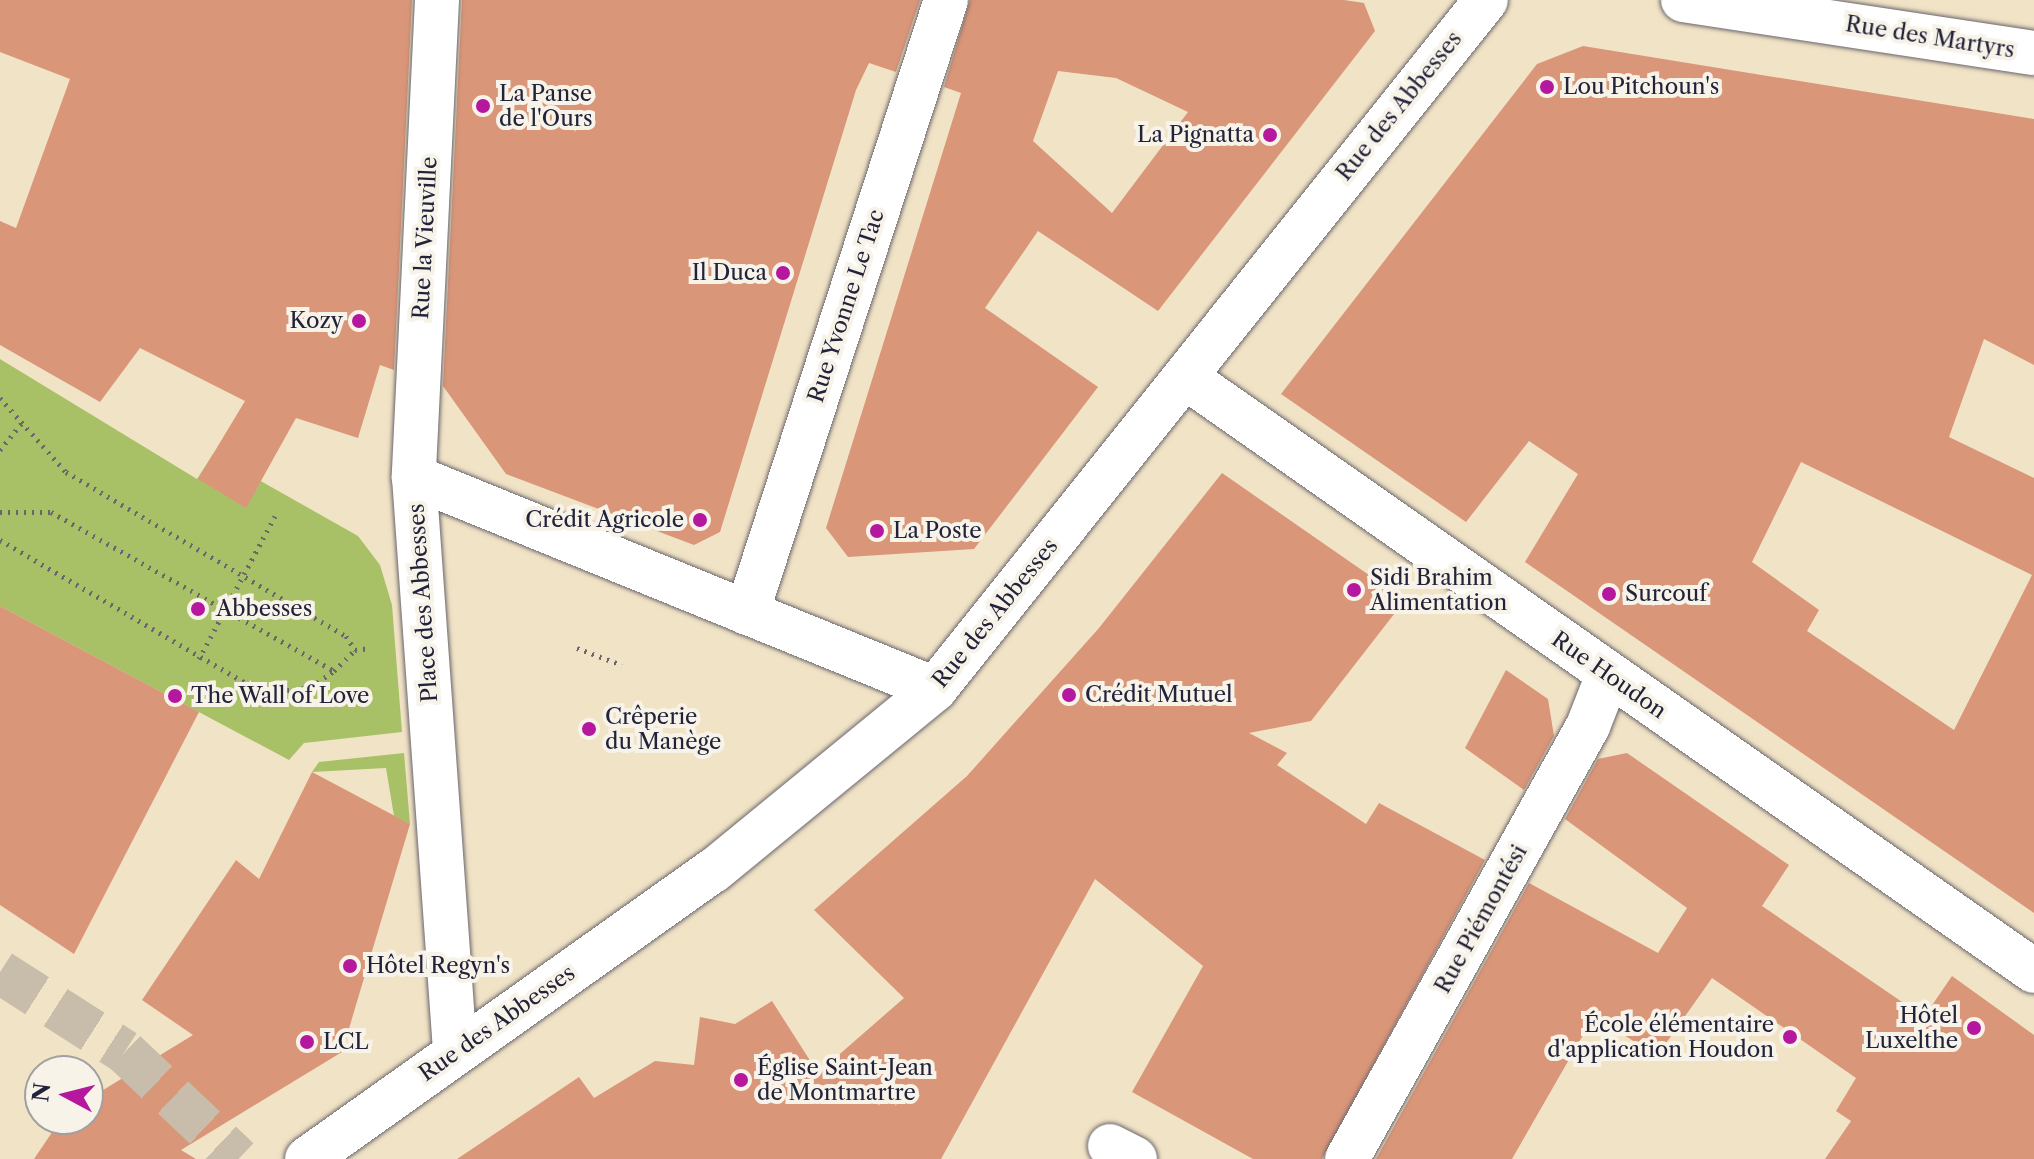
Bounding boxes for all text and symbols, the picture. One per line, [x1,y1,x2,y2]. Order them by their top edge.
street label: Rue des Martyrs [1844,11,2016,63]
street label: Rue des Abbesses [1330,26,1468,186]
place label: Lou Pitchoun's [1563,74,1719,100]
marker: Lou Pitchoun's [1538,78,1556,96]
place label: La Panse de l'Ours [499,80,593,132]
marker: La Panse de l'Ours [474,97,492,115]
place label: La Pignatta [1137,122,1254,148]
marker: La Pignatta [1261,126,1279,144]
street label: Rue la Vieuville [408,155,442,321]
street label: Rue Yvonne Le Tac [802,206,890,406]
place label: Il Duca [692,260,767,286]
marker: Il Duca [774,264,792,282]
place label: Kozy [290,308,343,334]
marker: Kozy [350,312,368,330]
street label: Place des Abbesses [403,502,443,704]
place label: Crédit Agricole [524,507,684,533]
marker: Crédit Agricole [691,511,709,529]
place label: La Poste [893,518,982,544]
marker: La Poste [868,522,886,540]
street label: Rue des Abbesses [926,533,1064,693]
place label: Sidi Brahim Alimentation [1370,564,1507,616]
marker: Sidi Brahim Alimentation [1345,581,1363,599]
place label: Surcouf [1625,581,1707,607]
marker: Surcouf [1600,585,1618,603]
place label: Abbesses [216,596,312,622]
marker: Abbesses [187,598,209,620]
street label: Rue Houdon [1547,626,1671,724]
place label: Crédit Mutuel [1085,682,1233,708]
place label: The Wall of Love [191,683,370,709]
marker: Crédit Mutuel [1060,686,1078,704]
marker: The Wall of Love [166,687,184,705]
place label: Crêperie du Manège [605,703,721,754]
marker: Crêperie du Manège [580,720,598,738]
street label: Rue Piémontési [1429,840,1533,998]
place label: Hôtel Regyn's [366,953,510,979]
marker: Hôtel Regyn's [341,957,359,975]
street label: Rue des Abbesses [414,959,580,1087]
place label: Hôtel Luxelthe [1865,1002,1958,1054]
place label: École élémentaire d'application Houdon [1547,1011,1774,1062]
marker: Hôtel Luxelthe [1965,1019,1983,1037]
marker: École élémentaire d'application Houdon [1781,1028,1799,1046]
place label: LCL [323,1029,369,1055]
marker: LCL [298,1033,316,1051]
place label: Église Saint-Jean de Montmartre [757,1054,933,1106]
north arrow [24,1055,104,1135]
marker: Église Saint-Jean de Montmartre [732,1071,750,1089]
text: N [27,1081,56,1103]

